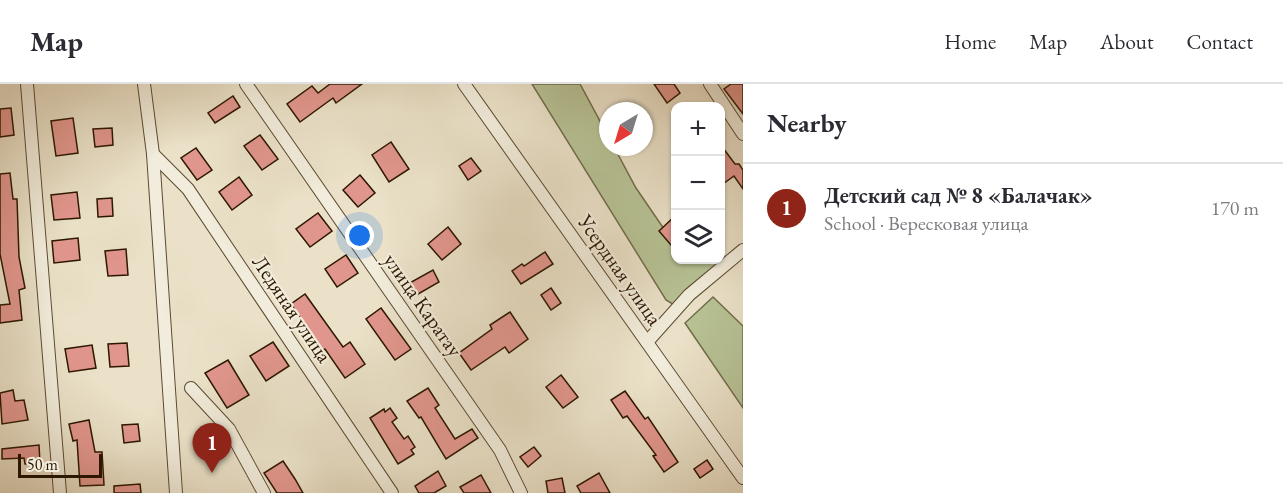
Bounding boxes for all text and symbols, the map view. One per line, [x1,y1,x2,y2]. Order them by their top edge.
text: Map [30,23,83,59]
text: Home [944,28,996,55]
text: Map [1029,28,1067,55]
text: About [1100,28,1153,55]
text: Contact [1186,28,1253,55]
north arrow [599,102,653,156]
map controls [671,102,725,264]
button: + [671,102,725,156]
text: Nearby [767,106,847,140]
button: − [671,156,725,210]
text: Детский сад № 8 «Балачак» [824,181,1093,210]
text: 1 [781,195,792,221]
text: 170 m [1211,195,1259,221]
street label: Усердная улица [572,208,669,331]
button: layers [671,210,725,264]
text: School · Вересковая улица [824,210,1029,236]
your location [345,221,374,250]
street label: улица Каратау [378,248,469,362]
street label: Ледяная улица [247,250,339,368]
pin: 1 [192,424,232,473]
scale bar [18,451,102,478]
text: 50 m [27,454,58,475]

